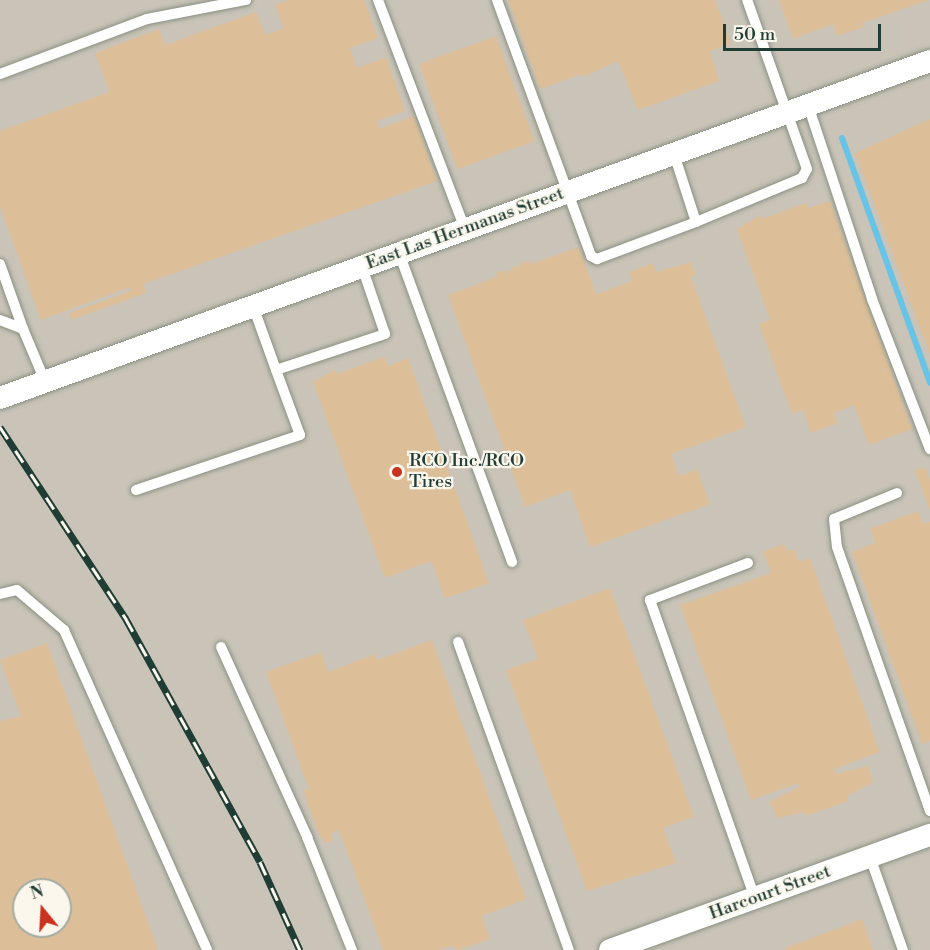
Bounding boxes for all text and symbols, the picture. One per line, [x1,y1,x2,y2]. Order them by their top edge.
scale bar [726,12,884,50]
text: 50 m [734,23,775,46]
street label: East Las Hermanas Street [363,183,567,275]
place label: RCO Inc./RCO Tires [409,451,524,494]
marker: RCO Inc./RCO Tires [390,465,404,479]
street label: Harcourt Street [706,861,834,925]
north arrow [12,878,72,938]
text: N [28,881,46,904]

